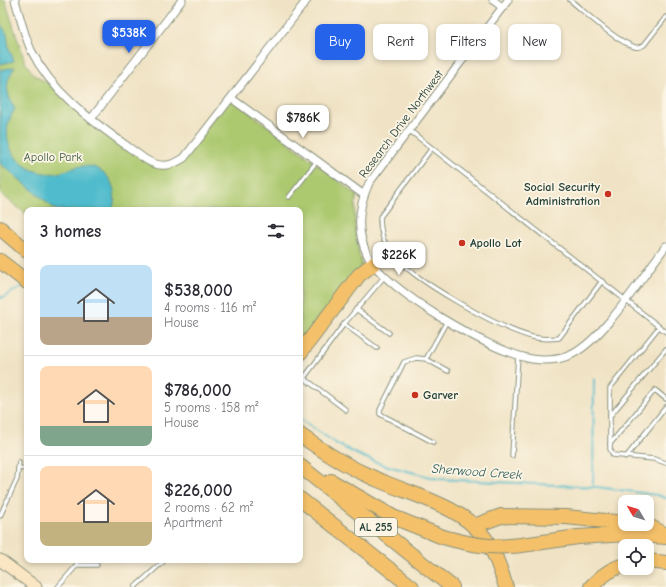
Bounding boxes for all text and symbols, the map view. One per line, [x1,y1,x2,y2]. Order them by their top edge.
pin: $538K [101,20,157,54]
chip: Buy [315,24,365,60]
chip: Rent [373,24,428,60]
chip: Filters [436,24,500,60]
chip: New [508,24,561,60]
text: $538K [111,25,147,40]
street label: Research Drive Northwest [356,67,446,180]
pin: $786K [275,105,331,139]
text: $786K [286,110,320,125]
park label: Apollo Park [24,150,82,164]
place label: Social Security Administration [524,180,601,208]
marker: Social Security Administration [603,189,613,199]
icon: filters [265,220,287,242]
text: 3 homes [40,222,101,241]
place label: Apollo Lot [470,236,523,250]
marker: Apollo Lot [457,238,467,248]
pin: $226K [371,242,427,276]
text: $226K [382,247,416,262]
icon: home [72,281,120,329]
text: $538,000 [164,281,233,300]
text: 4 rooms · 116 m² [164,300,256,315]
text: House [164,315,199,330]
text: $786,000 [164,381,231,400]
icon: home [72,382,120,430]
place label: Garver [423,388,458,402]
marker: Garver [410,390,420,400]
text: 5 rooms · 158 m² [164,400,258,415]
text: House [164,415,199,430]
water label: Sherwood Creek [431,461,523,482]
text: $226,000 [164,481,232,500]
icon: home [72,482,120,530]
north arrow [618,495,654,531]
map controls [618,495,654,575]
text: 2 rooms · 62 m² [164,500,253,515]
text: Apartment [164,515,222,530]
road number: AL 255 [355,518,397,536]
button: locate [618,539,654,575]

